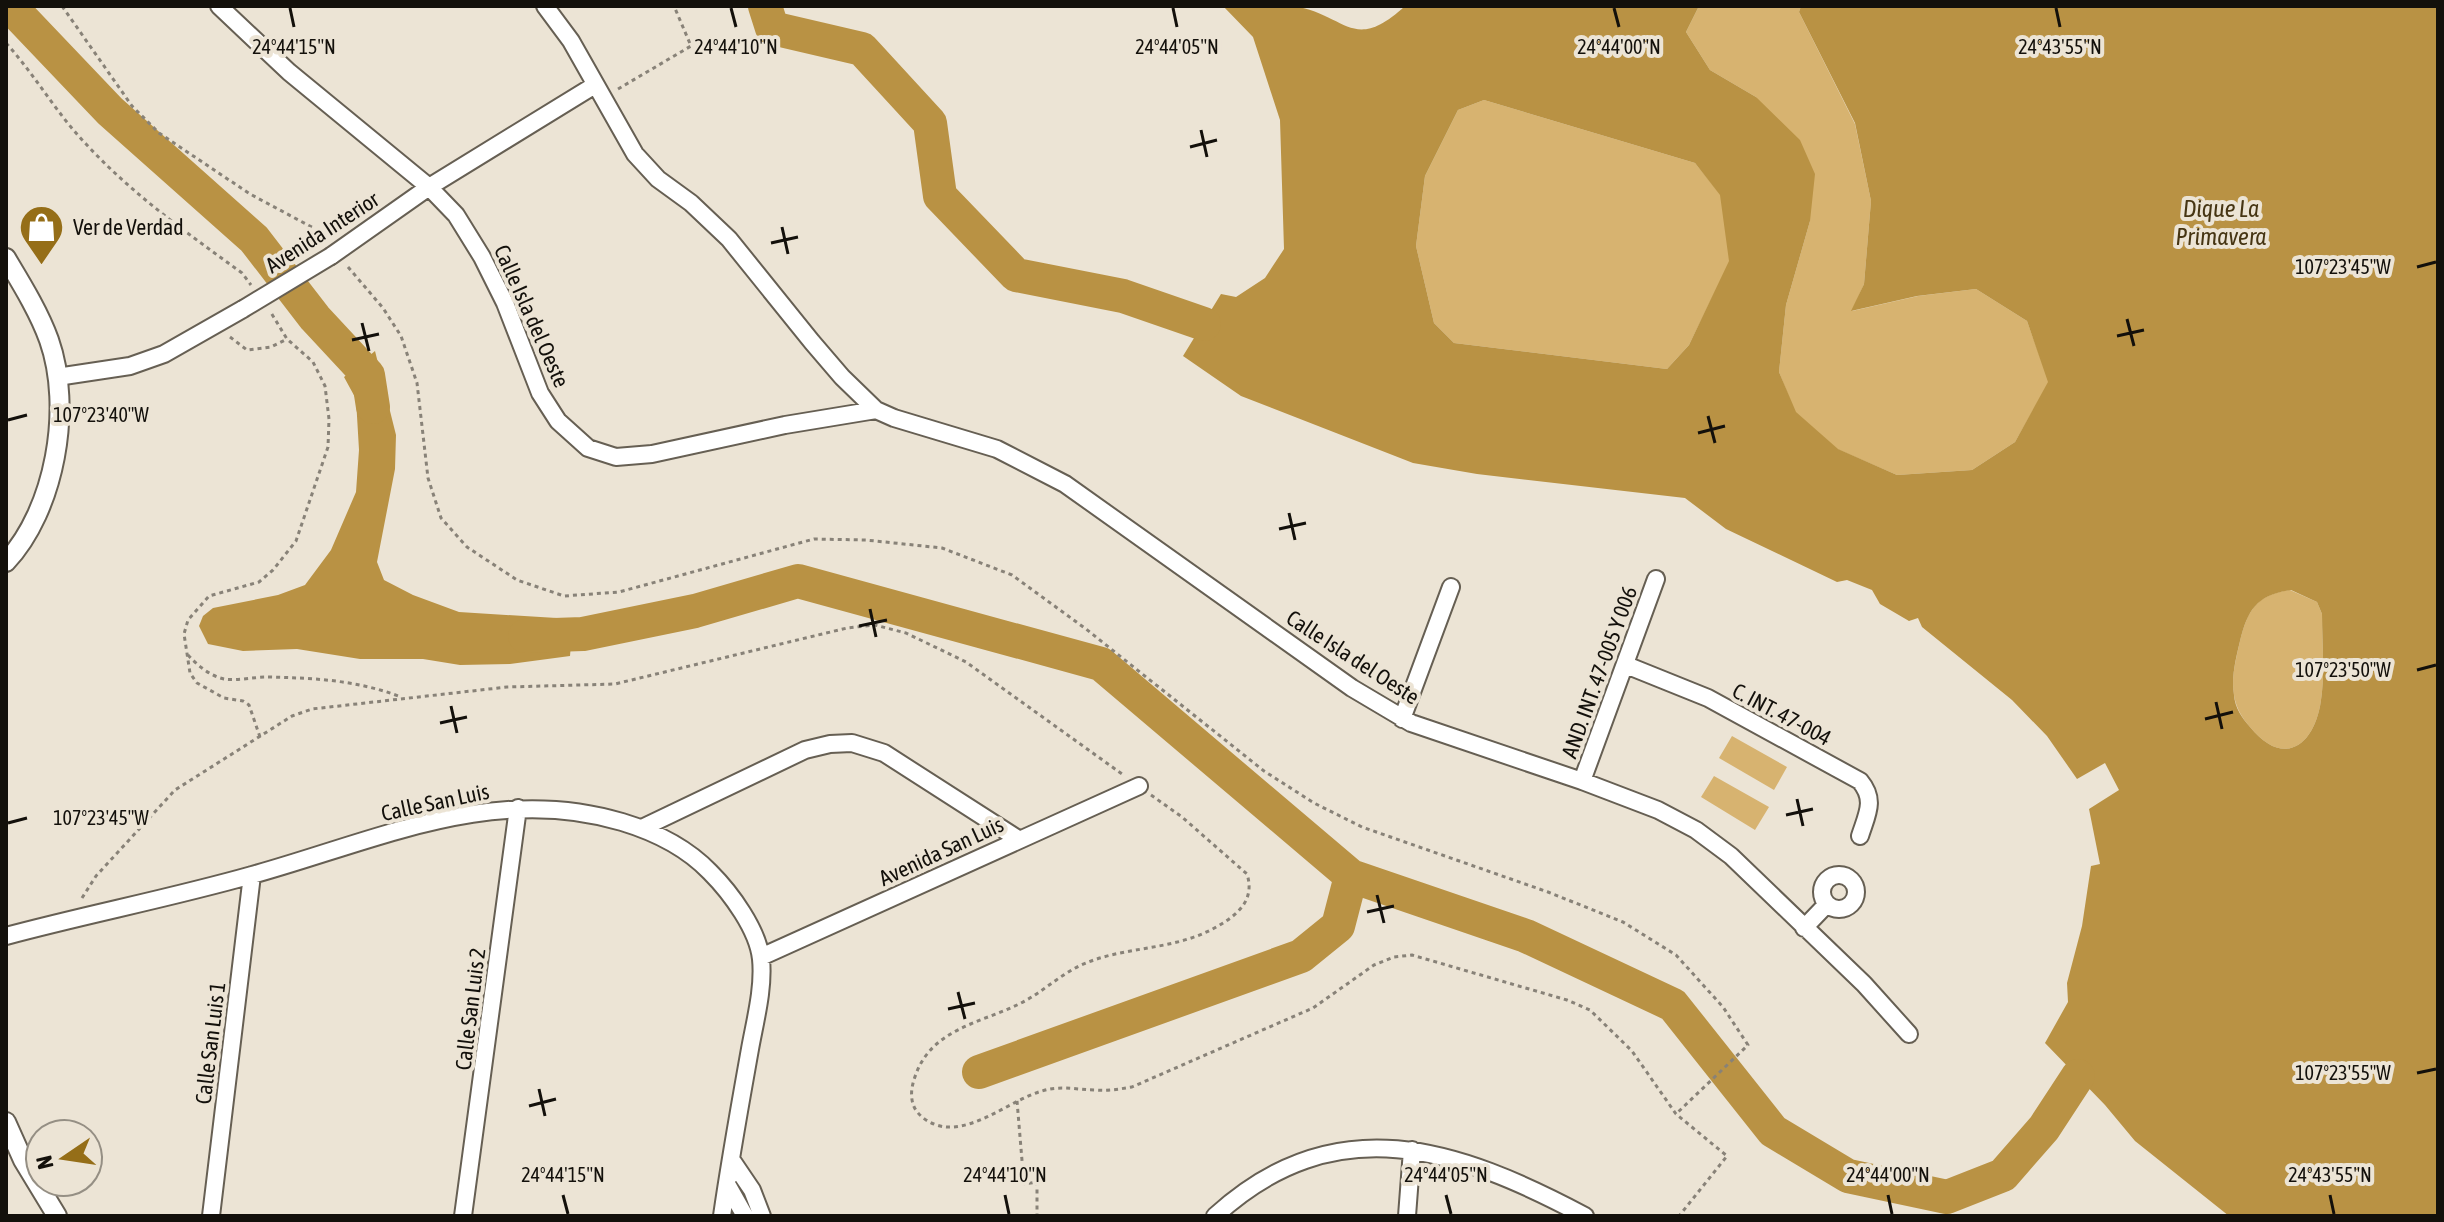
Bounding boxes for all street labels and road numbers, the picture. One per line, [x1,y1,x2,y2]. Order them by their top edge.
street label: Avenida Interior [260,185,384,278]
street label: Calle Isla del Oeste [489,241,575,391]
street label: AND. INT. 47-005 Y 006 [1556,583,1642,761]
street label: Calle Isla del Oeste [1282,604,1424,710]
street label: C. INT. 47-004 [1728,677,1836,751]
street label: Calle San Luis [379,778,492,826]
street label: Avenida San Luis [875,811,1007,891]
street label: Calle San Luis 2 [450,946,490,1072]
street label: Calle San Luis 1 [190,980,230,1106]

